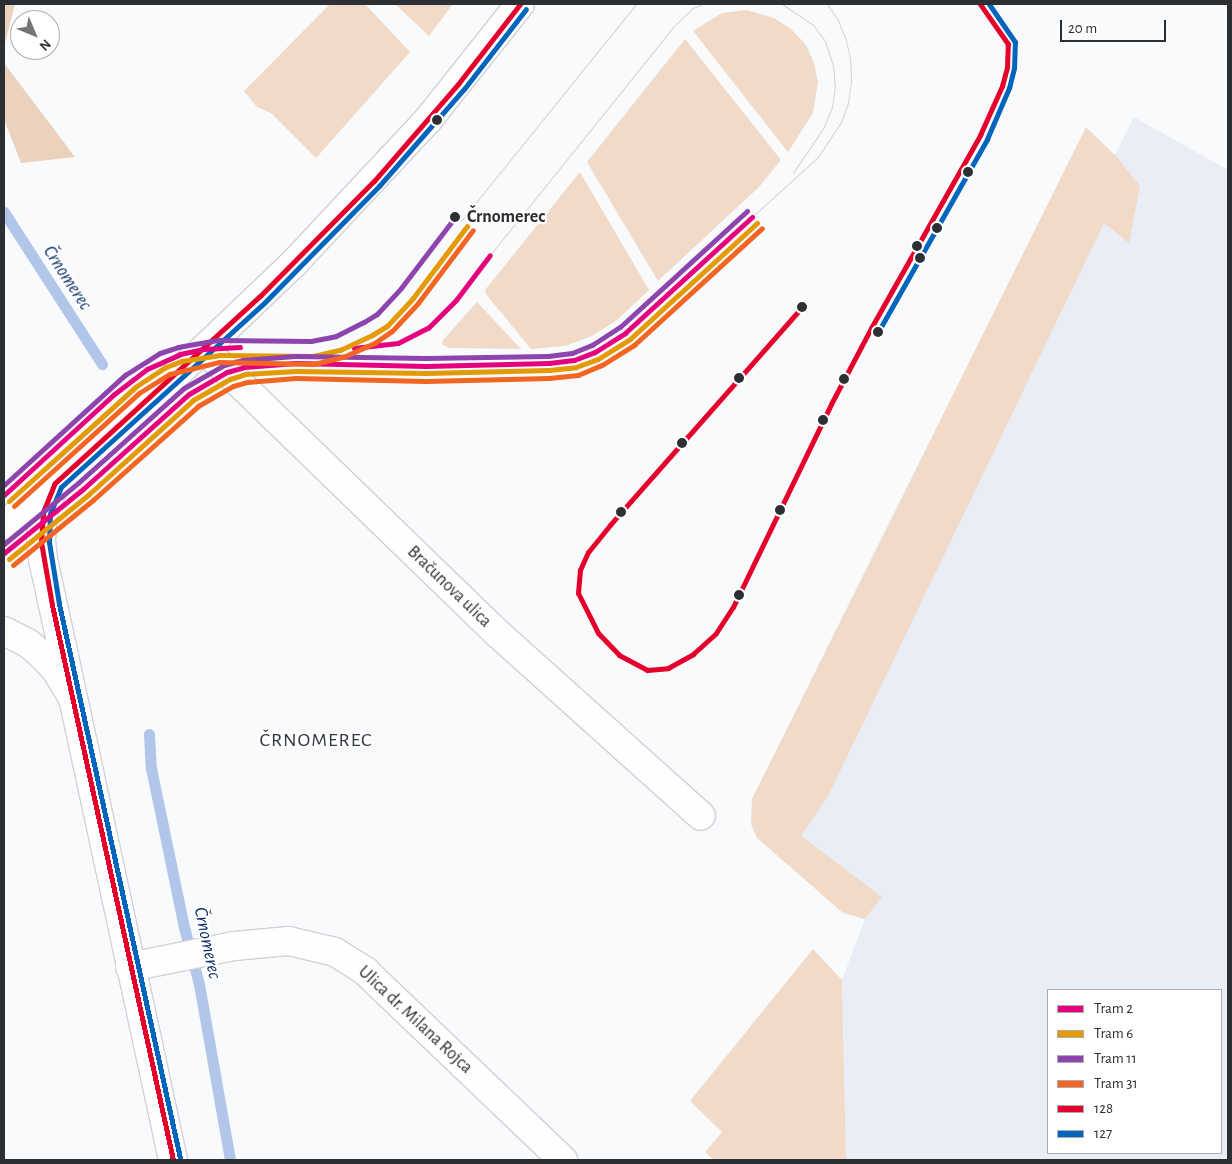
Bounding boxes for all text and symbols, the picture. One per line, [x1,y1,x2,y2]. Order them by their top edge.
north arrow [10,10,60,60]
scale bar [1062,10,1168,42]
text: 20 m [1068,21,1097,36]
text: N [37,37,53,53]
unlabelled marker [432,115,442,125]
unlabelled marker [963,167,973,177]
place label: Črnomerec [467,206,545,228]
marker: Črnomerec [447,209,463,225]
unlabelled marker [932,223,942,233]
water label: Črnomerec [38,241,96,315]
unlabelled marker [912,241,922,251]
unlabelled marker [915,253,925,263]
unlabelled marker [797,302,807,312]
unlabelled marker [873,327,883,337]
unlabelled marker [734,373,744,383]
unlabelled marker [839,374,849,384]
unlabelled marker [818,415,828,425]
unlabelled marker [677,438,687,448]
unlabelled marker [775,505,785,515]
unlabelled marker [616,507,626,517]
street label: Bračunova ulica [402,541,496,633]
unlabelled marker [734,590,744,600]
district label: ČRNOMEREC [258,728,374,752]
water label: Črnomerec [188,905,226,981]
street label: Ulica dr. Milana Rojca [353,961,477,1079]
legend [1047,989,1222,1154]
text: Tram 2 [1094,1001,1133,1016]
text: Tram 6 [1094,1026,1133,1041]
text: Tram 11 [1094,1051,1137,1066]
text: Tram 31 [1094,1076,1138,1091]
text: 128 [1094,1101,1113,1116]
text: 127 [1094,1126,1112,1141]

